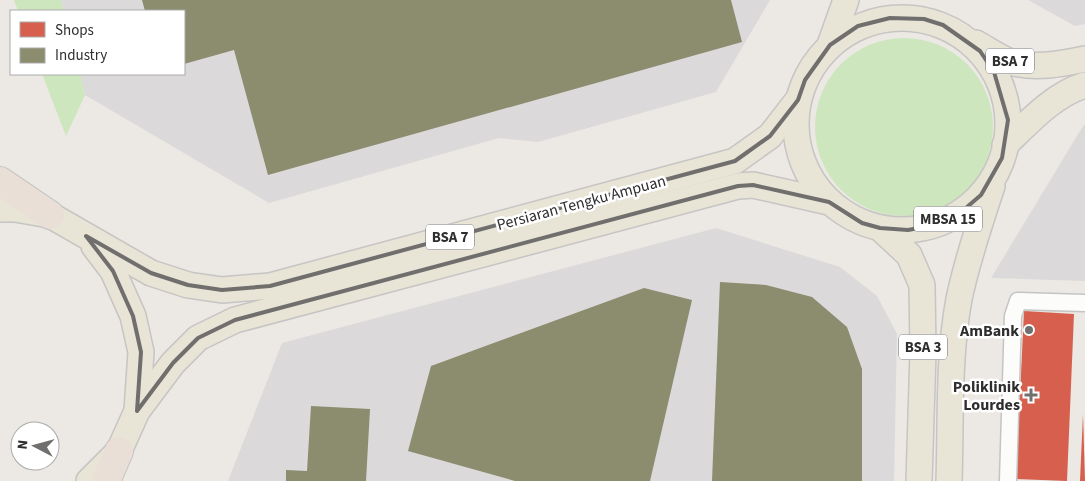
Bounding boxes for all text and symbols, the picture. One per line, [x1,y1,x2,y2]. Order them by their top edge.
legend [10,10,185,75]
text: Shops [55,20,94,41]
text: Industry [55,45,107,66]
road number: BSA 7 [986,48,1034,74]
street label: Persiaran Tengku Ampuan [494,170,668,236]
road number: MBSA 15 [914,206,982,232]
road number: BSA 7 [426,224,474,250]
place label: AmBank [959,320,1019,342]
marker: AmBank [1023,324,1035,336]
road number: BSA 3 [899,334,947,360]
place label: Poliklinik Lourdes [953,376,1020,416]
marker: Poliklinik Lourdes [1024,388,1038,402]
north arrow [10,421,60,471]
text: N [13,439,33,450]

